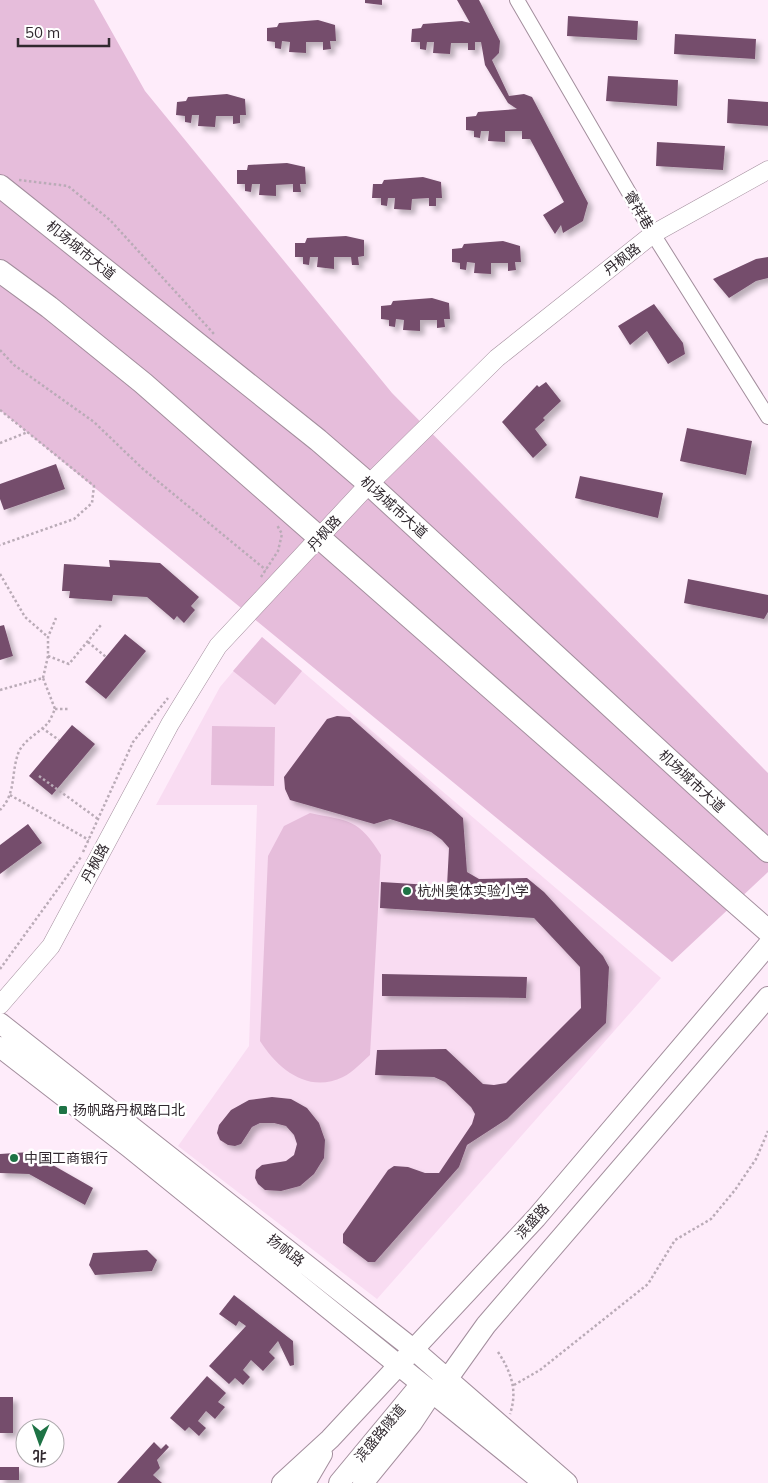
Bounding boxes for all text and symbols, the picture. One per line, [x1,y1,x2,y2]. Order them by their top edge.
scale bar [18,15,109,47]
text: 50 m [25,23,60,42]
street label: 睿祥巷 [621,187,657,233]
street label: 机场城市大道 [43,217,119,283]
street label: 丹枫路 [600,239,644,279]
street label: 机场城市大道 [357,472,431,542]
street label: 丹枫路 [303,511,345,555]
street label: 机场城市大道 [655,746,729,816]
street label: 丹枫路 [77,840,113,886]
place label: 杭州奥体实验小学 [417,882,529,900]
marker: 杭州奥体实验小学 [401,885,413,897]
place label: 扬帆路丹枫路口北 [73,1101,185,1119]
marker: 扬帆路丹枫路口北 [57,1104,69,1116]
place label: 中国工商银行 [24,1149,108,1167]
marker: 中国工商银行 [8,1152,20,1164]
street label: 滨盛路 [511,1199,553,1243]
street label: 扬帆路 [264,1230,308,1270]
street label: 滨盛路隧道 [351,1400,409,1466]
north arrow [15,1418,65,1468]
text: 北 [32,1447,47,1465]

